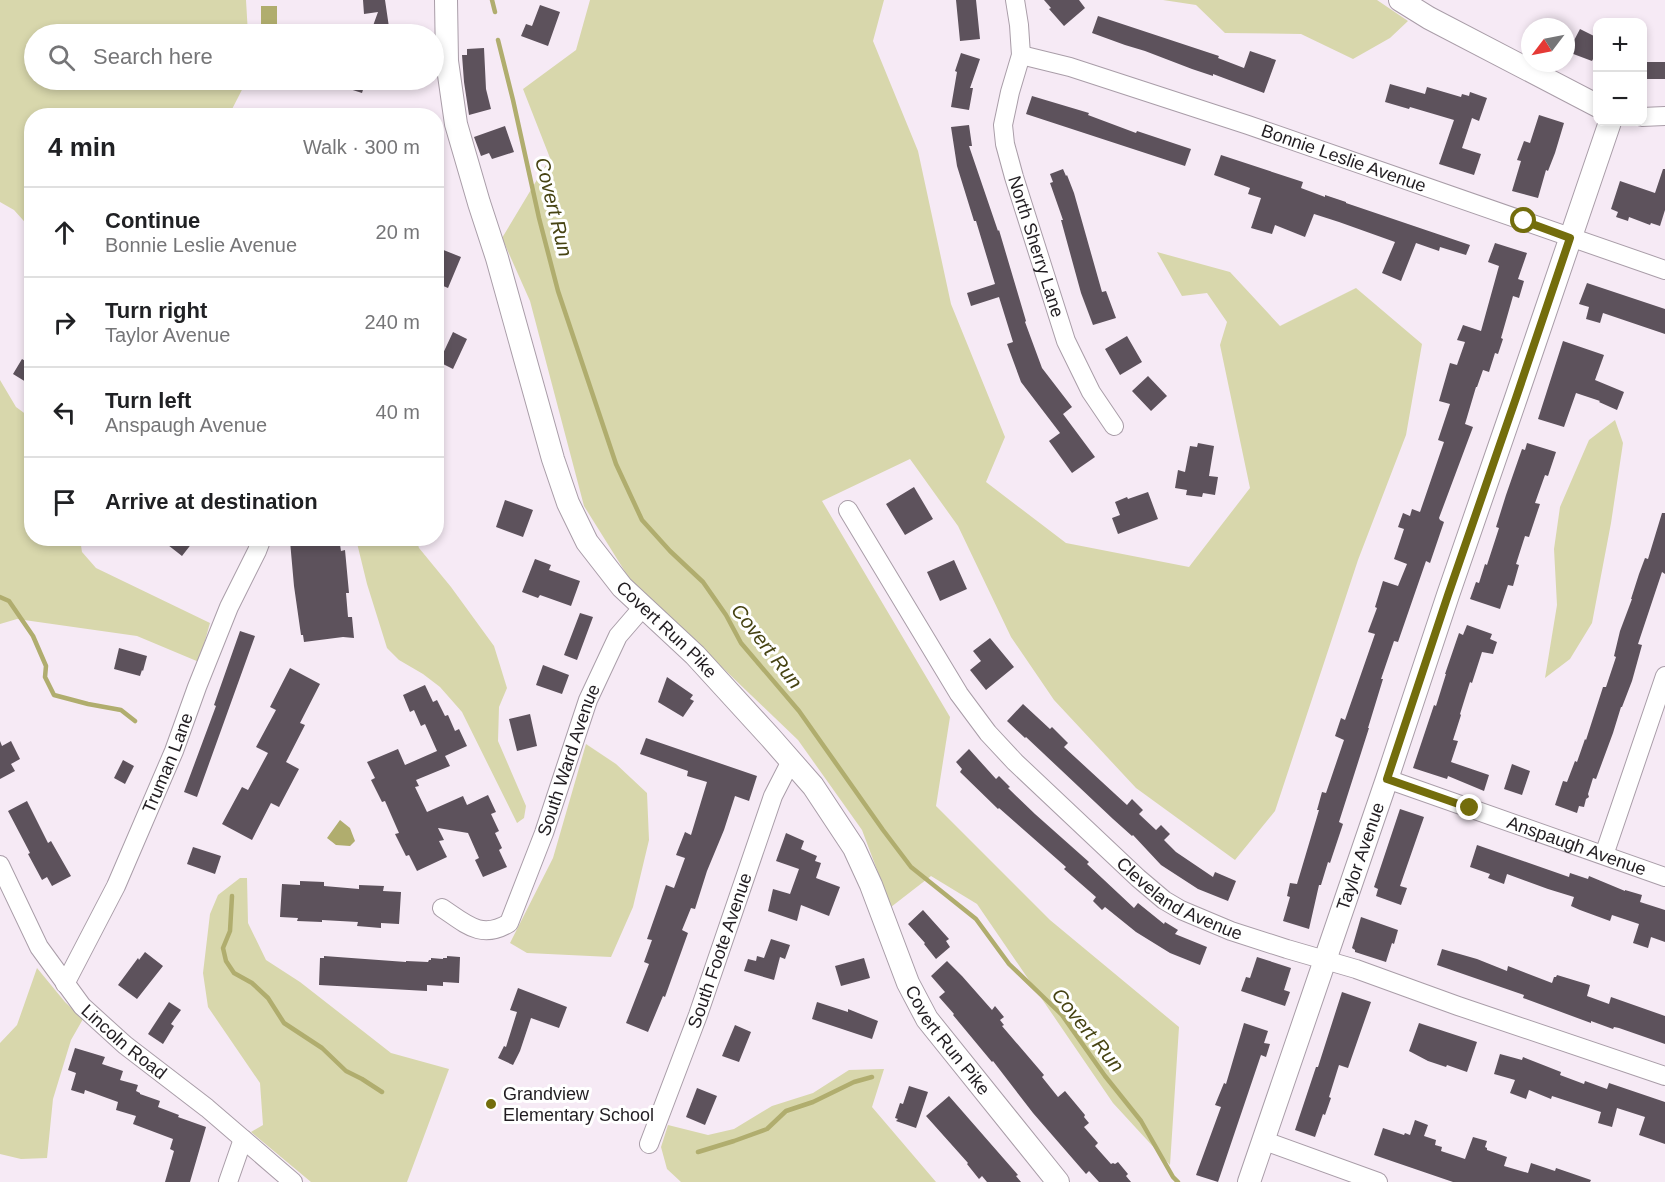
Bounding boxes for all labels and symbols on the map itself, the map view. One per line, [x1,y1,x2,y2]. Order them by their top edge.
north arrow [1521,18,1575,72]
street label: Bonnie Leslie Avenue [1259,120,1429,196]
water label: Covert Run [531,155,577,259]
street label: North Sherry Lane [1004,173,1068,320]
route start [1510,207,1536,233]
street label: Covert Run Pike [612,577,721,682]
water label: Covert Run [727,599,807,693]
street label: South Ward Avenue [534,681,604,839]
street label: Truman Lane [139,710,197,816]
route end [1456,794,1482,820]
street label: Taylor Avenue [1333,800,1388,913]
street label: Anspaugh Avenue [1504,812,1649,880]
street label: Cleveland Avenue [1113,853,1245,944]
street label: South Foote Avenue [684,870,756,1031]
street label: Covert Run Pike [901,982,994,1099]
water label: Covert Run [1048,984,1128,1076]
street label: Lincoln Road [77,1000,171,1083]
place label: Grandview Elementary School [503,1084,654,1125]
marker: Grandview Elementary School [484,1097,498,1111]

